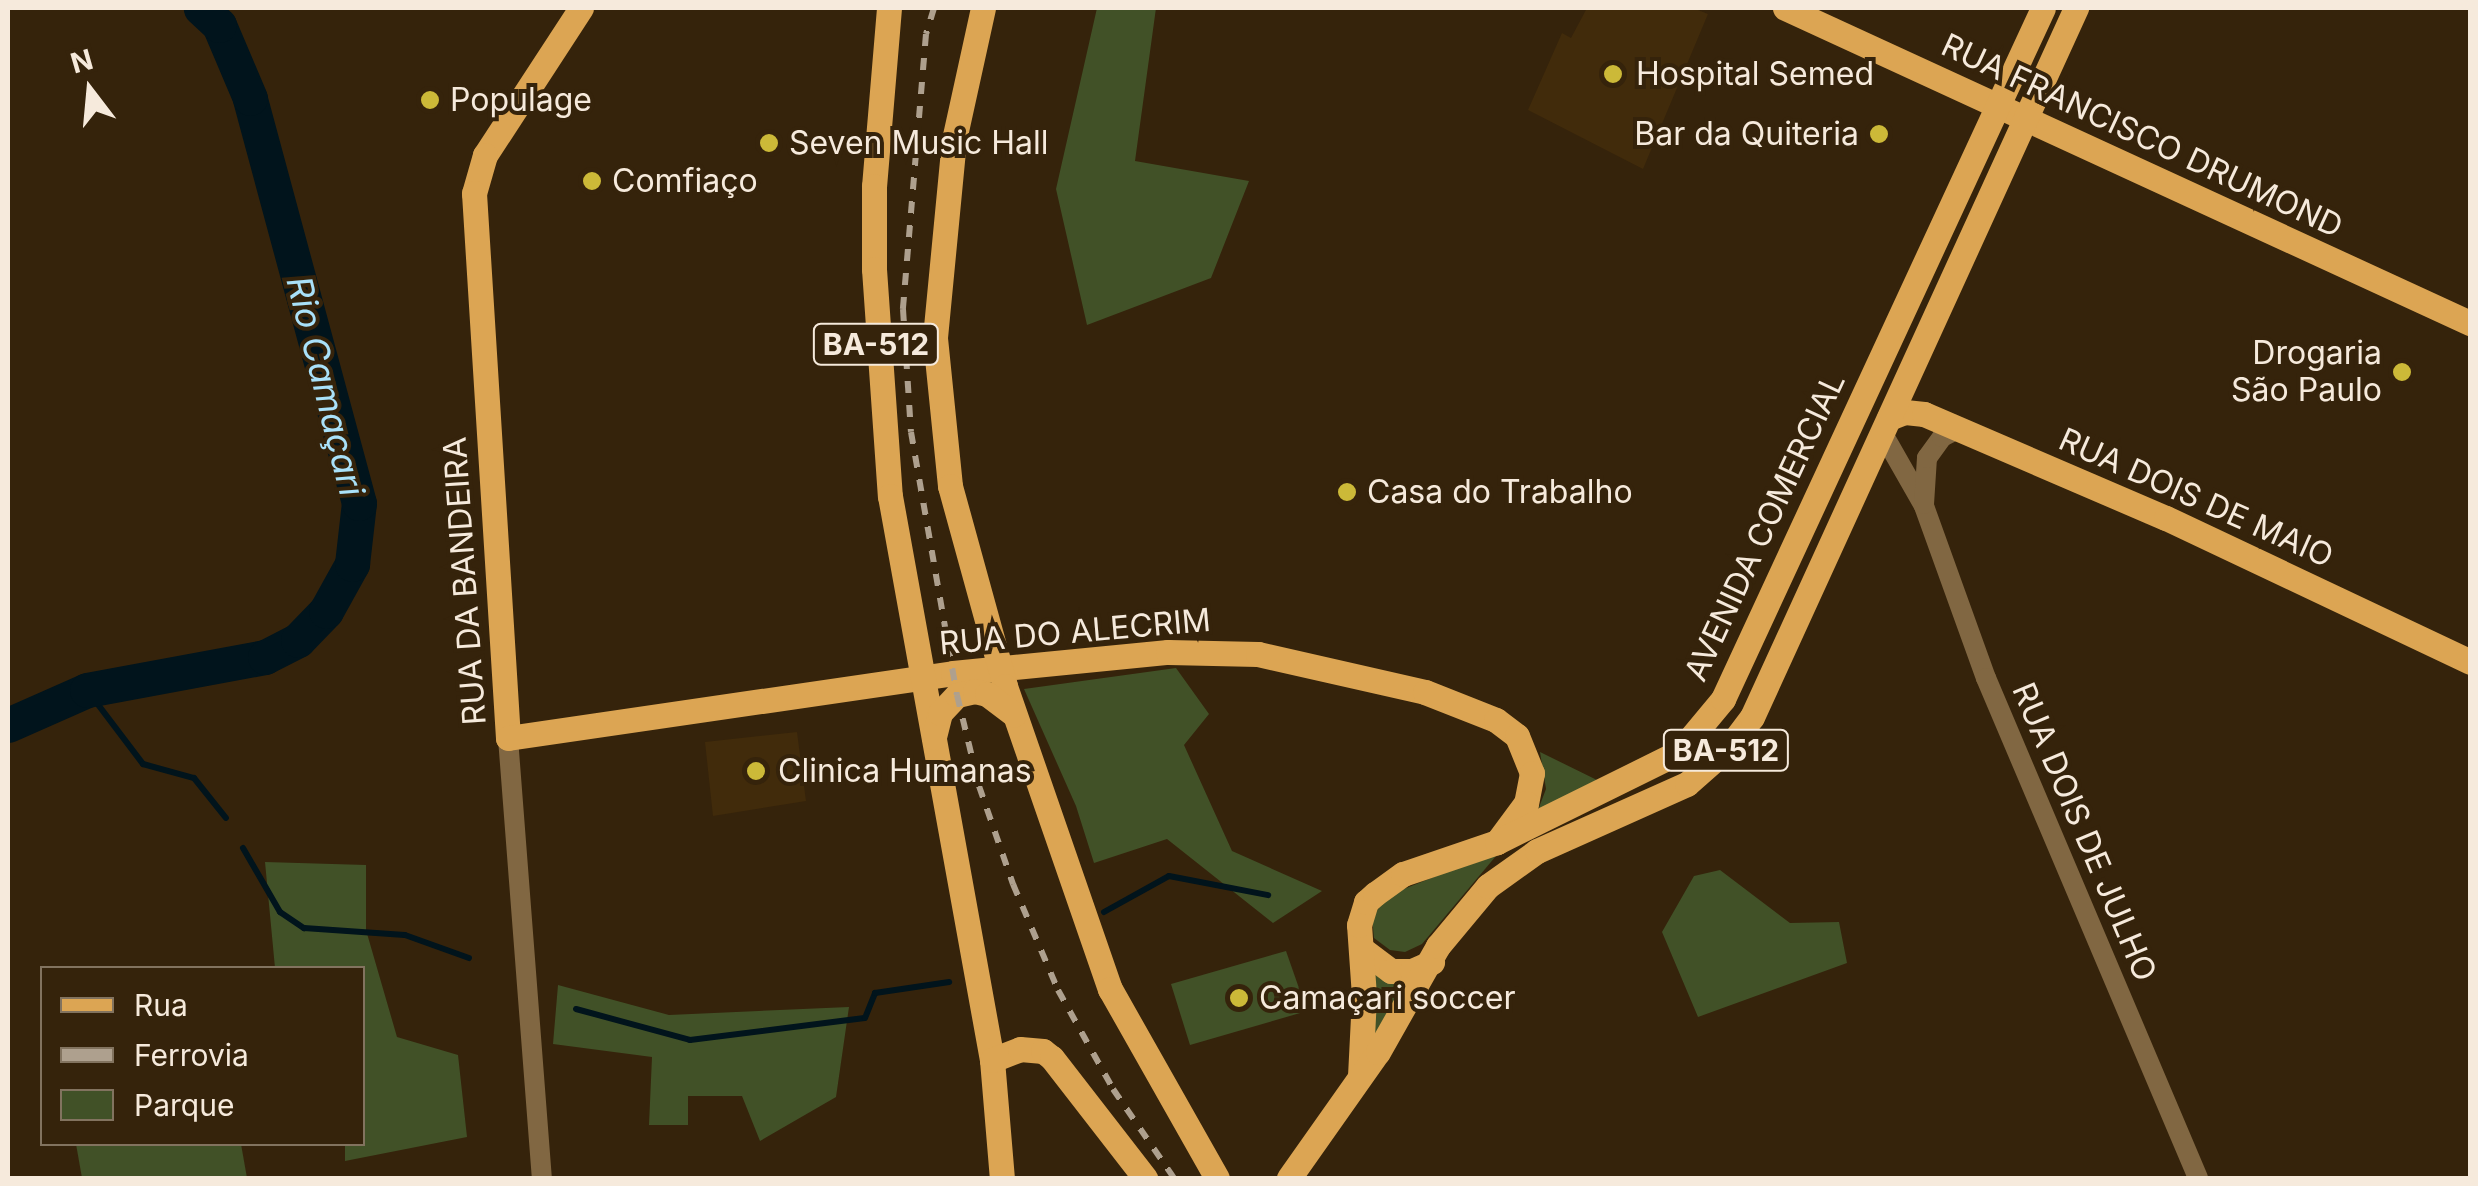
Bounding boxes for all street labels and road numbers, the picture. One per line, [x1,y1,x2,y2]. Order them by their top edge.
street label: RUA FRANCISCO DRUMOND [1935,26,2349,246]
road number: BA-512 [811,319,941,369]
street label: AVENIDA COMERCIAL [1677,367,1853,687]
street label: RUA DOIS DE MAIO [2053,420,2339,576]
street label: RUA DA BANDEIRA [436,436,494,726]
street label: RUA DO ALECRIM [938,601,1212,663]
street label: RUA DOIS DE JULHO [2004,677,2164,987]
road number: BA-512 [1661,725,1791,775]

